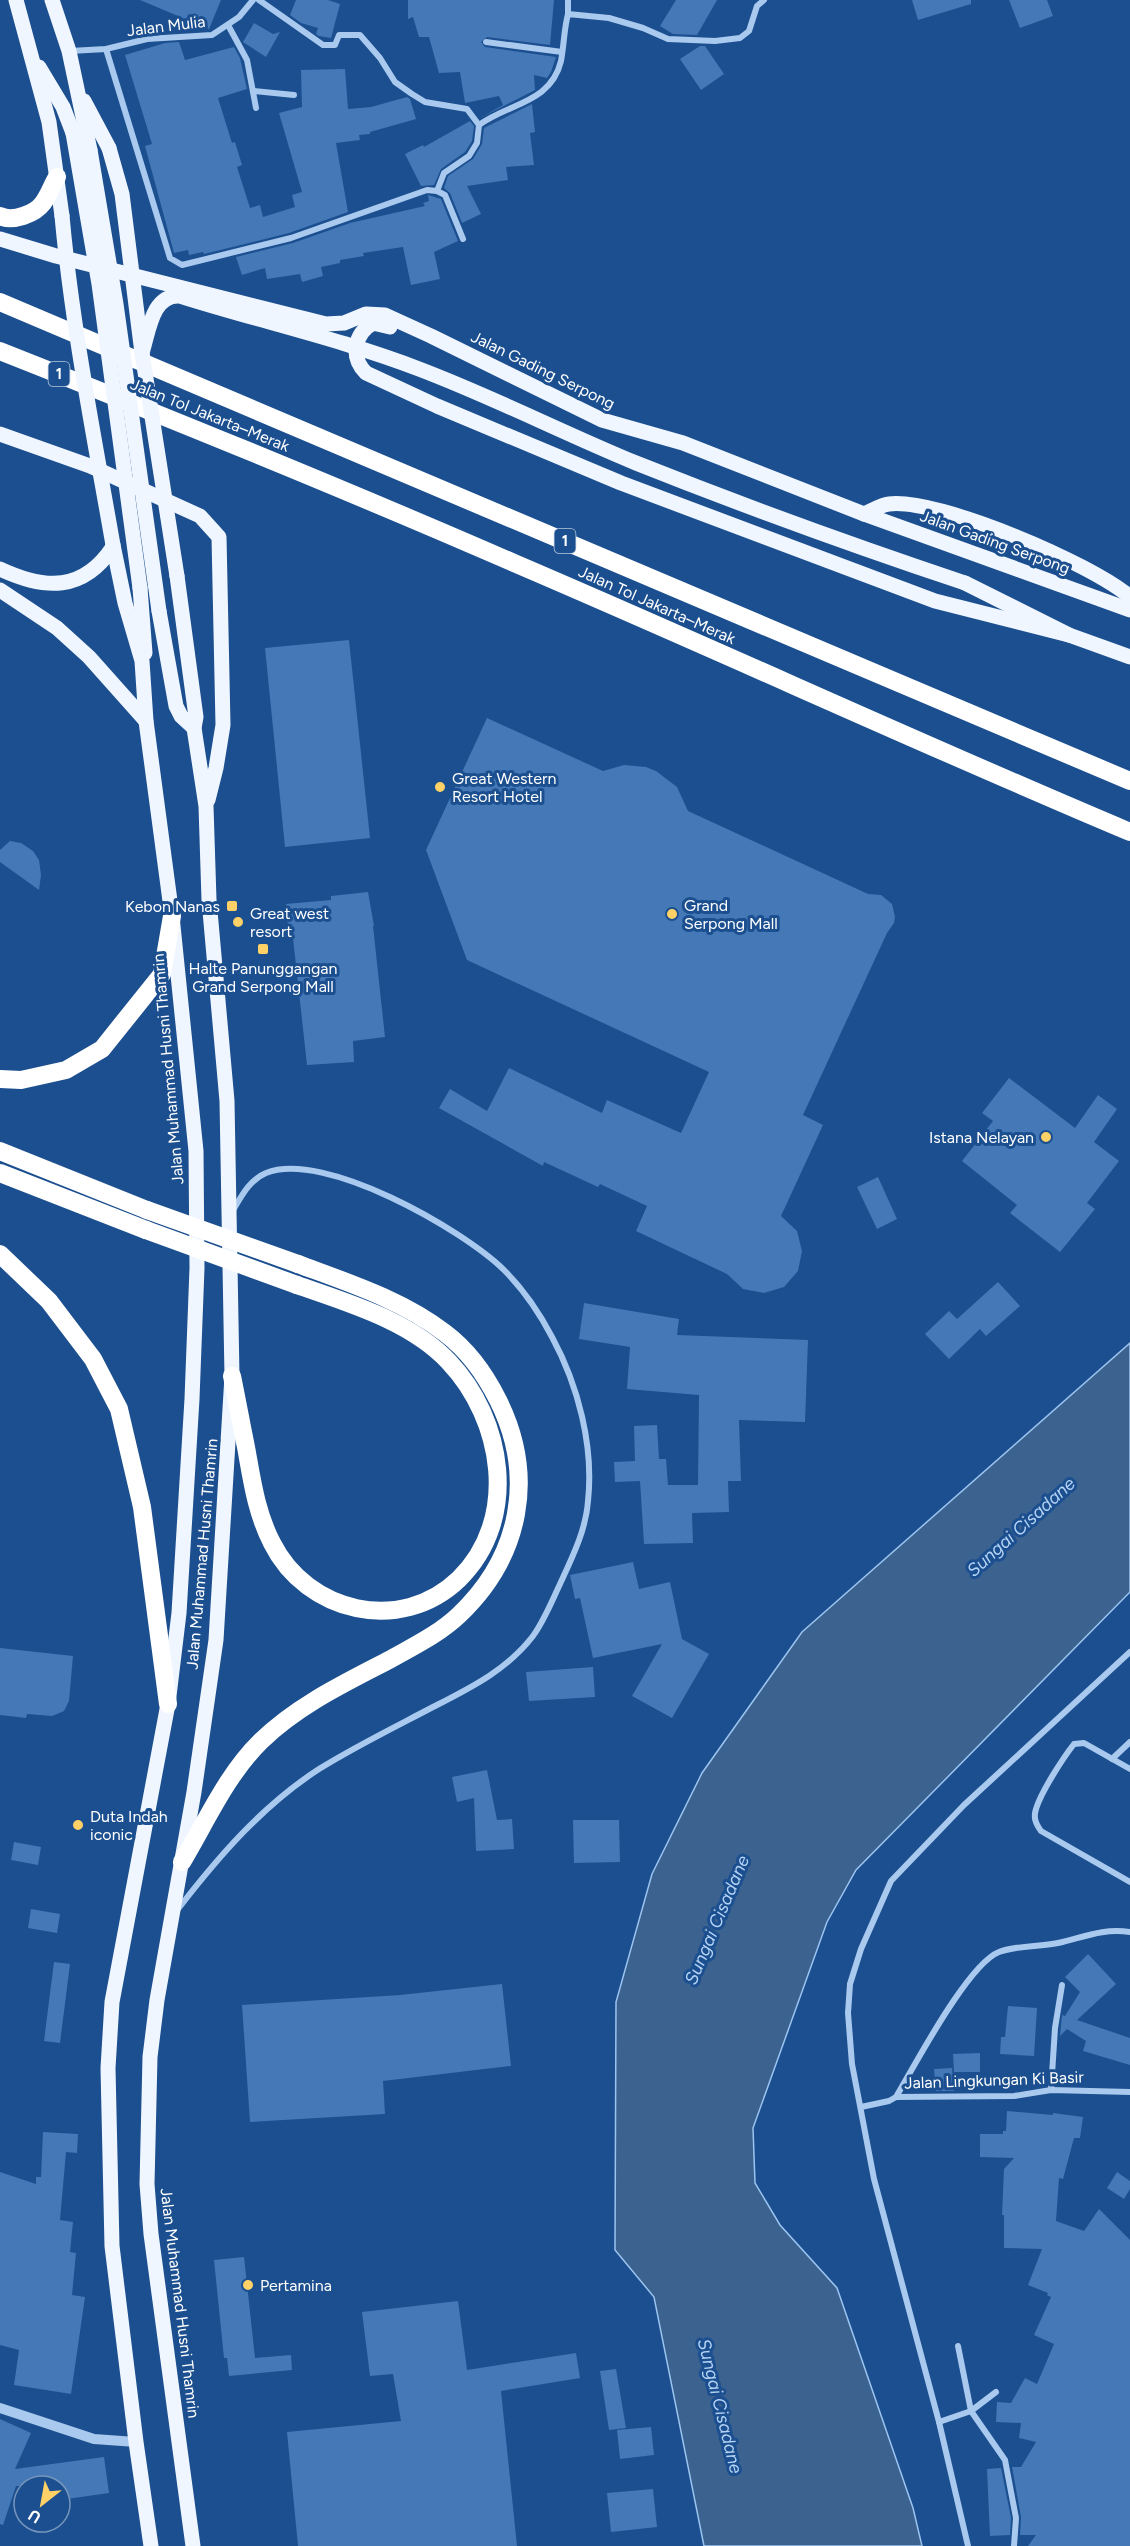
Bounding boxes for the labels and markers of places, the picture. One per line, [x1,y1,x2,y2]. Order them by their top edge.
place label: Great Western Resort Hotel [452,769,557,806]
marker: Great Western Resort Hotel [433,780,447,794]
place label: Grand Serpong Mall [684,896,778,933]
place label: Kebon Nanas [125,897,220,916]
marker: Kebon Nanas [225,899,239,913]
place label: Great west resort [250,904,329,941]
marker: Grand Serpong Mall [665,907,679,921]
marker: Great west resort [231,915,245,929]
marker: Halte Panunggangan Grand Serpong Mall [256,942,270,956]
place label: Halte Panunggangan Grand Serpong Mall [189,959,337,996]
place label: Istana Nelayan [929,1128,1034,1147]
marker: Istana Nelayan [1039,1130,1053,1144]
place label: Duta Indah iconic [90,1807,168,1844]
marker: Duta Indah iconic [71,1818,85,1832]
place label: Pertamina [260,2276,332,2295]
marker: Pertamina [241,2278,255,2292]

